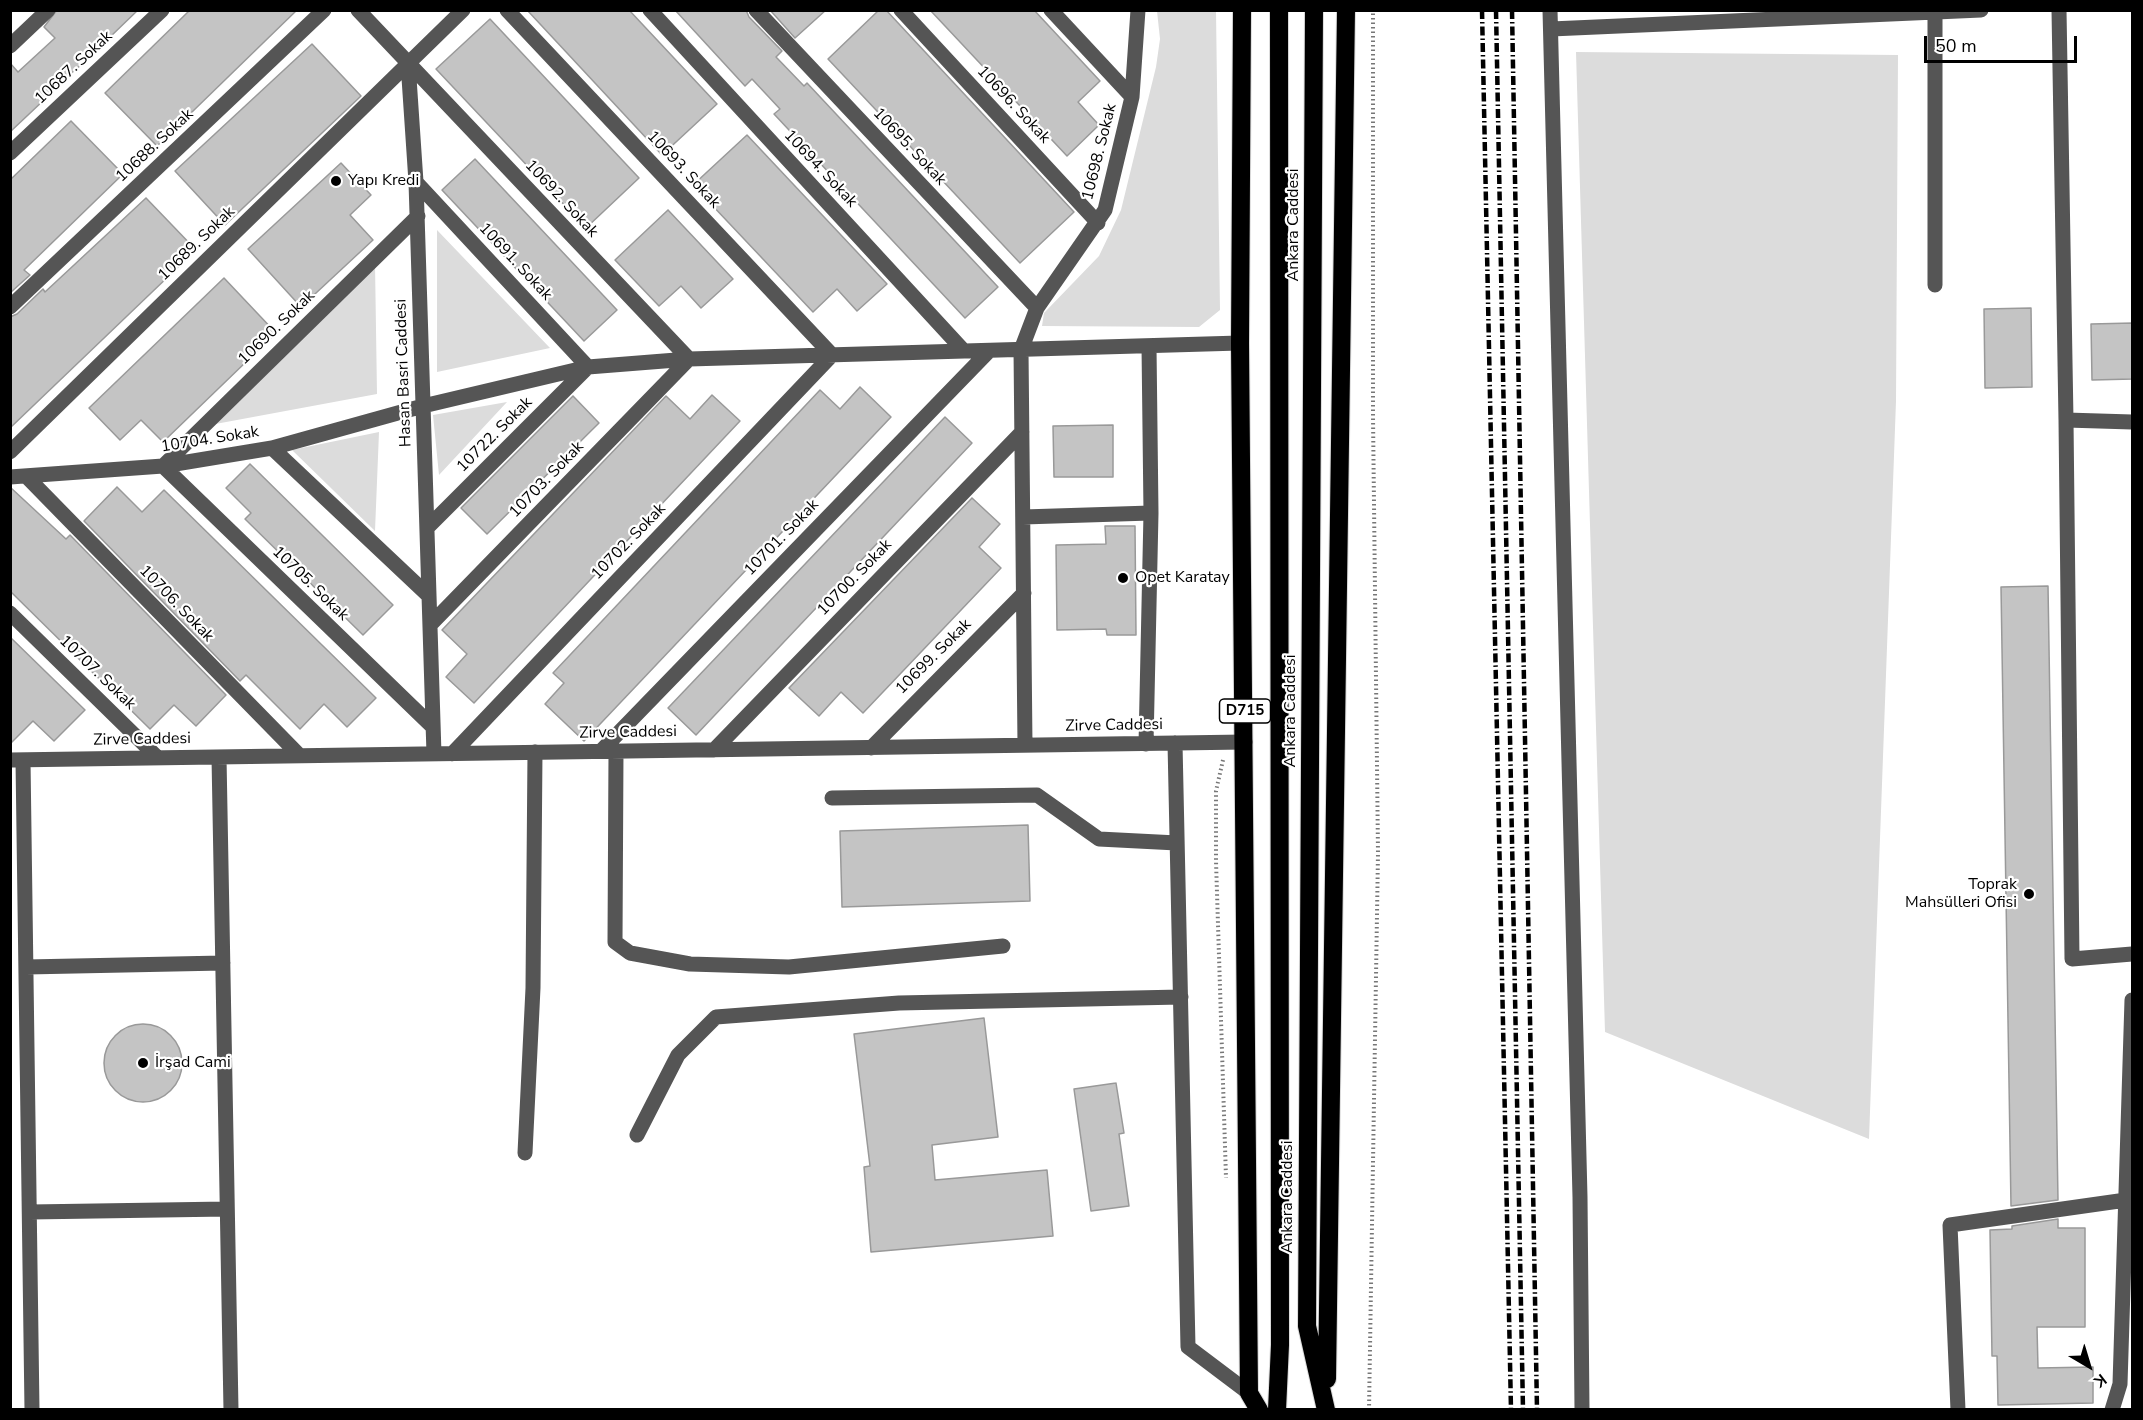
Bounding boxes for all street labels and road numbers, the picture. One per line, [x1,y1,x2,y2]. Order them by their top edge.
street label: 10687. Sokak [31,27,117,109]
street label: 10696. Sokak [972,62,1054,148]
street label: 10698. Sokak [1079,102,1121,202]
street label: 10695. Sokak [868,104,950,190]
street label: 10688. Sokak [112,105,198,187]
street label: 10694. Sokak [779,126,861,212]
street label: 10693. Sokak [642,127,724,213]
street label: 10692. Sokak [520,156,602,242]
street label: Ankara Caddesi [1284,169,1304,281]
street label: 10689. Sokak [155,203,239,285]
street label: 10691. Sokak [474,219,556,305]
street label: 10690. Sokak [235,287,319,369]
street label: Hasan Basri Caddesi [392,299,416,447]
street label: 10722. Sokak [453,393,537,477]
street label: 10704. Sokak [160,423,260,457]
street label: 10703. Sokak [506,438,588,522]
street label: 10701. Sokak [741,496,823,580]
street label: 10702. Sokak [588,500,670,584]
street label: 10700. Sokak [814,536,896,620]
street label: 10705. Sokak [268,543,352,625]
street label: 10706. Sokak [135,562,217,646]
street label: 10699. Sokak [892,615,976,699]
street label: 10707. Sokak [55,632,139,714]
street label: Ankara Caddesi [1281,655,1301,767]
road number: D715 [1220,699,1270,723]
street label: Zirve Caddesi [1065,716,1163,736]
street label: Zirve Caddesi [579,723,677,743]
street label: Zirve Caddesi [93,730,191,750]
street label: Ankara Caddesi [1278,1141,1298,1253]

